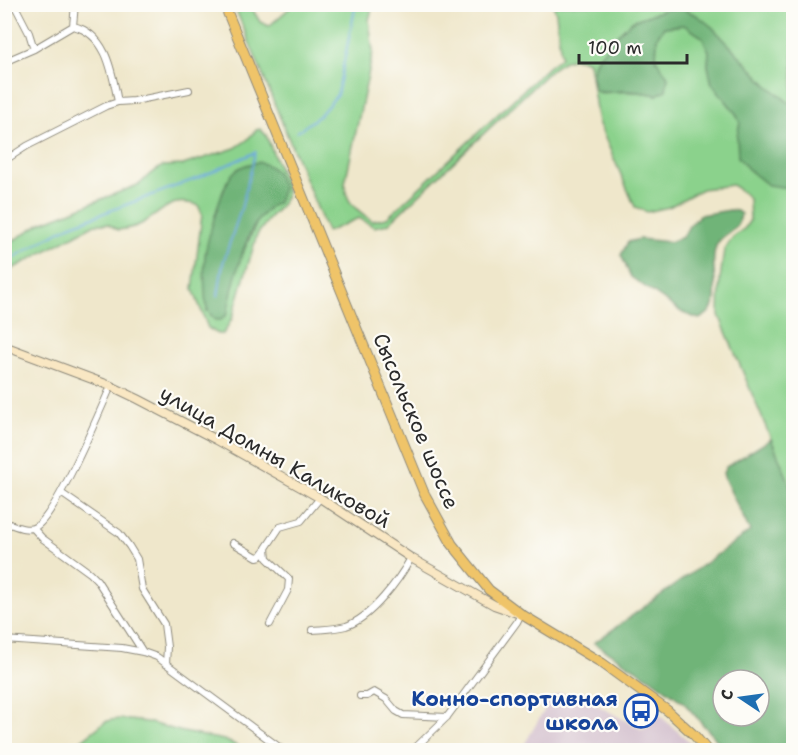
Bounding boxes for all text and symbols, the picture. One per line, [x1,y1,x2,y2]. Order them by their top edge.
scale bar [579,27,687,65]
text: 100 m [588,36,642,60]
street label: Сысольское шоссе [366,329,466,513]
street label: улица Домны Каликовой [154,379,396,535]
north arrow [711,668,771,728]
place label: Конно-спортивная школа [411,685,619,737]
text: С [716,687,738,702]
bus stop icon: Конно-спортивная школа [623,693,659,729]

